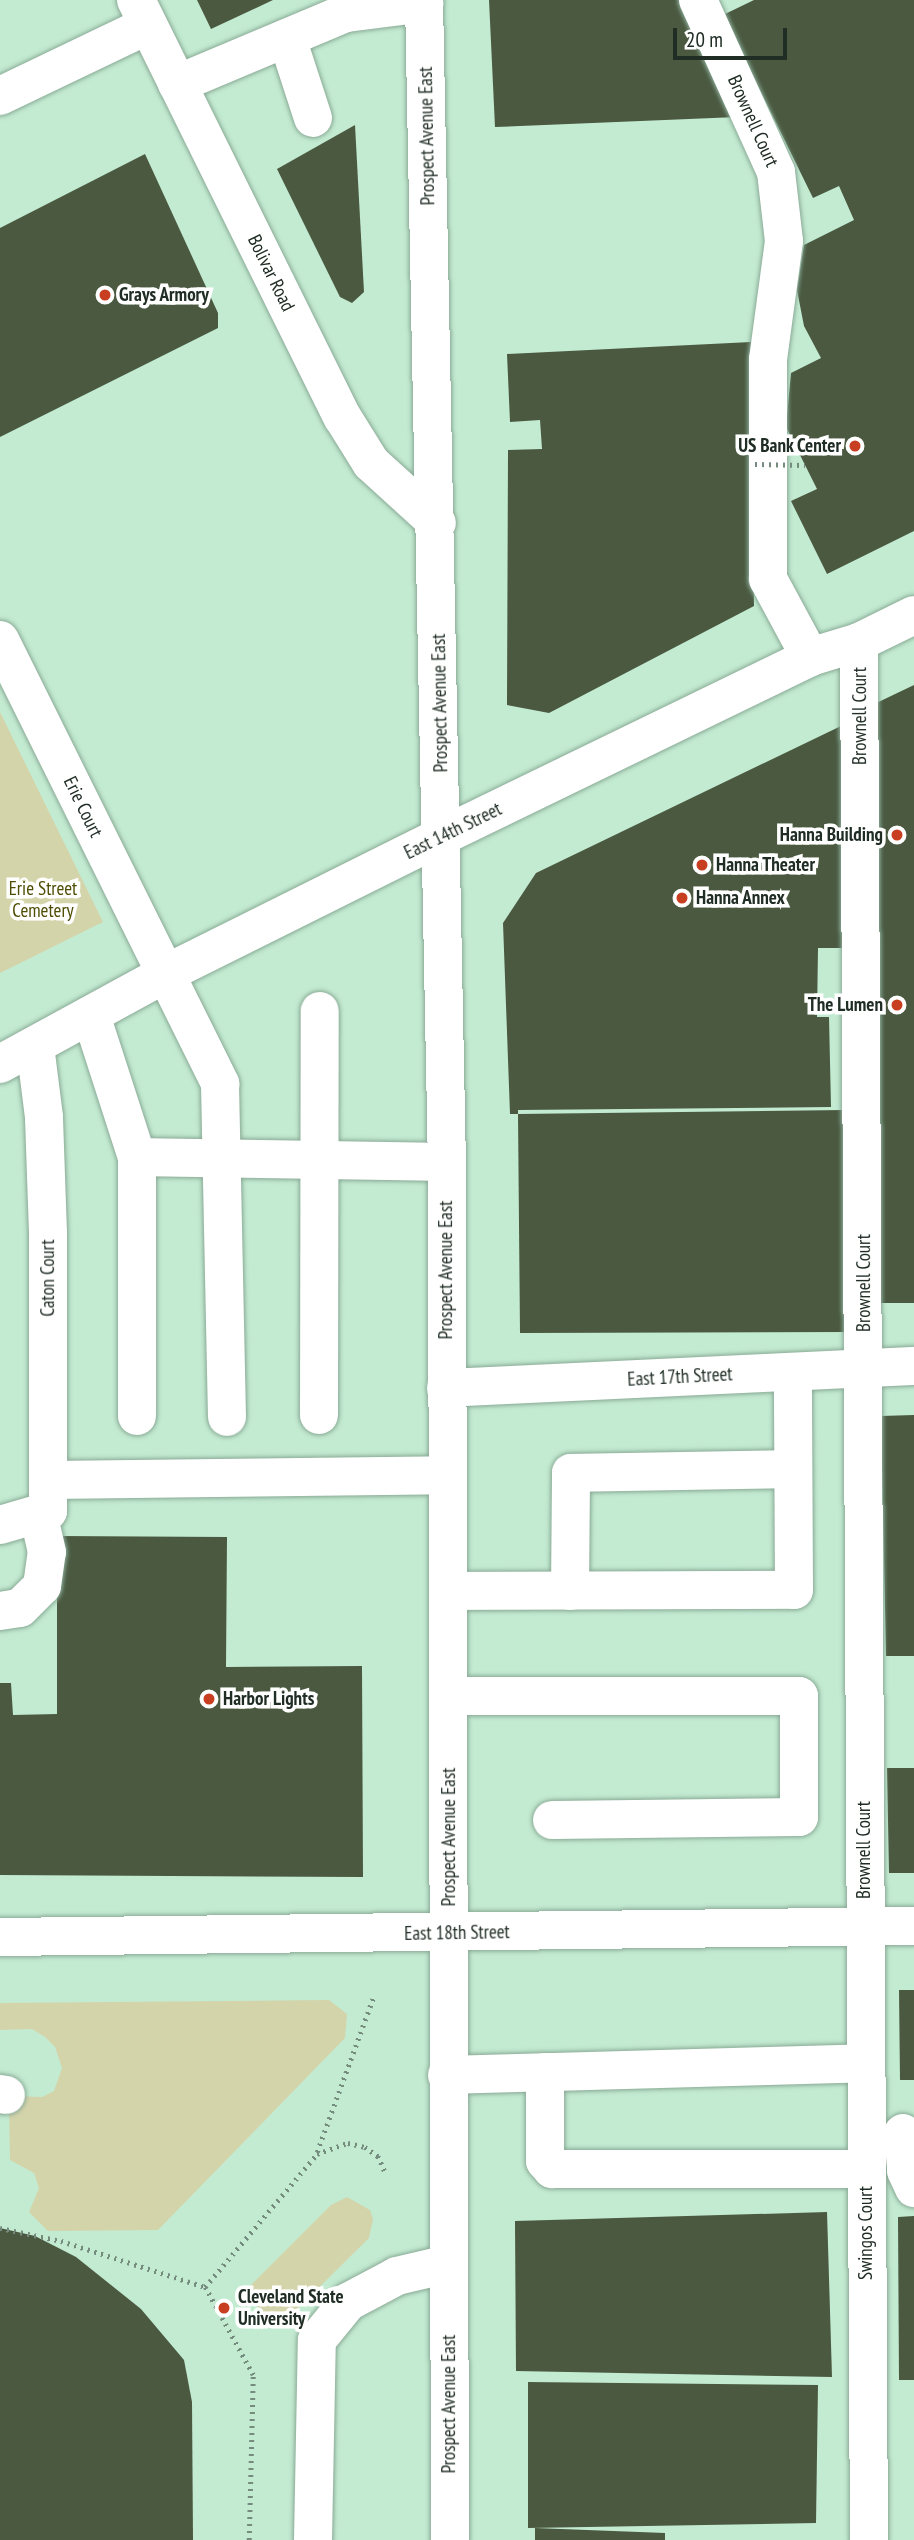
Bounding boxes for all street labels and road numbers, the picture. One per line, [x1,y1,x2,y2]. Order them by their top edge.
street label: Prospect Avenue East [414,66,440,206]
street label: Brownell Court [723,72,783,170]
street label: Bolivar Road [243,231,299,315]
street label: Prospect Avenue East [427,633,453,773]
street label: Brownell Court [849,667,871,765]
street label: Erie Court [59,773,107,841]
street label: East 14th Street [401,798,505,864]
street label: Prospect Avenue East [435,1200,457,1340]
street label: Brownell Court [853,1234,875,1332]
street label: Caton Court [37,1239,59,1317]
street label: East 17th Street [627,1363,733,1391]
street label: Prospect Avenue East [438,1767,460,1907]
street label: Brownell Court [853,1801,875,1899]
street label: East 18th Street [404,1921,510,1945]
street label: Swingos Court [855,2186,877,2280]
street label: Prospect Avenue East [438,2334,460,2474]

